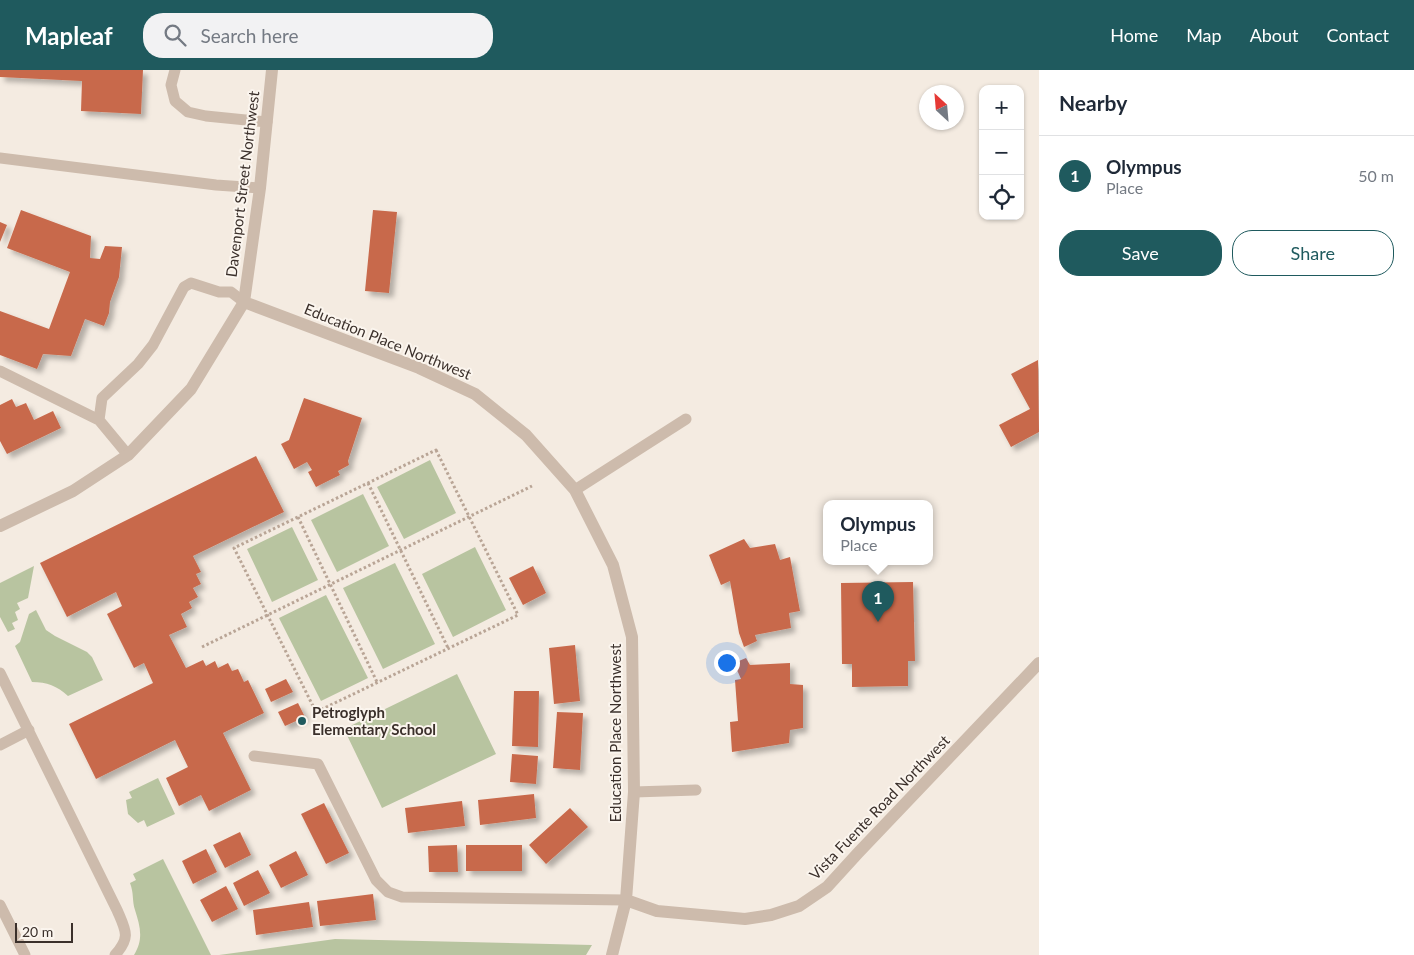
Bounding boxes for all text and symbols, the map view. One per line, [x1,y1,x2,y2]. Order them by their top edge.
search box [143,13,493,58]
text: Mapleaf [25,21,113,50]
icon: search [161,21,189,49]
text: Search here [201,24,299,47]
text: Home [1110,24,1158,46]
text: Map [1186,24,1222,46]
text: About [1250,24,1299,46]
text: Contact [1327,24,1389,46]
north arrow [919,85,964,130]
map controls [979,85,1024,220]
button: + [979,85,1024,130]
street label: Davenport Street Northwest [222,89,262,278]
text: Nearby [1059,90,1127,115]
button: − [979,130,1024,175]
text: Olympus [1106,155,1182,178]
text: 1 [1070,166,1080,185]
text: 50 m [1358,166,1394,185]
button: locate [979,175,1024,220]
text: Place [1106,178,1143,197]
button: Save [1059,230,1222,276]
button: Share [1232,230,1394,276]
street label: Education Place Northwest [302,299,475,383]
popup [823,500,933,565]
text: Olympus [840,512,916,535]
text: Place [840,535,877,554]
pin: 1 [862,581,894,622]
street label: Education Place Northwest [606,643,624,822]
your location [714,650,740,676]
place label: Petroglyph Elementary School [312,703,436,738]
marker: Petroglyph Elementary School [296,715,308,727]
street label: Vista Fuente Road Northwest [805,731,953,883]
scale bar [15,920,72,943]
text: 20 m [22,923,53,940]

